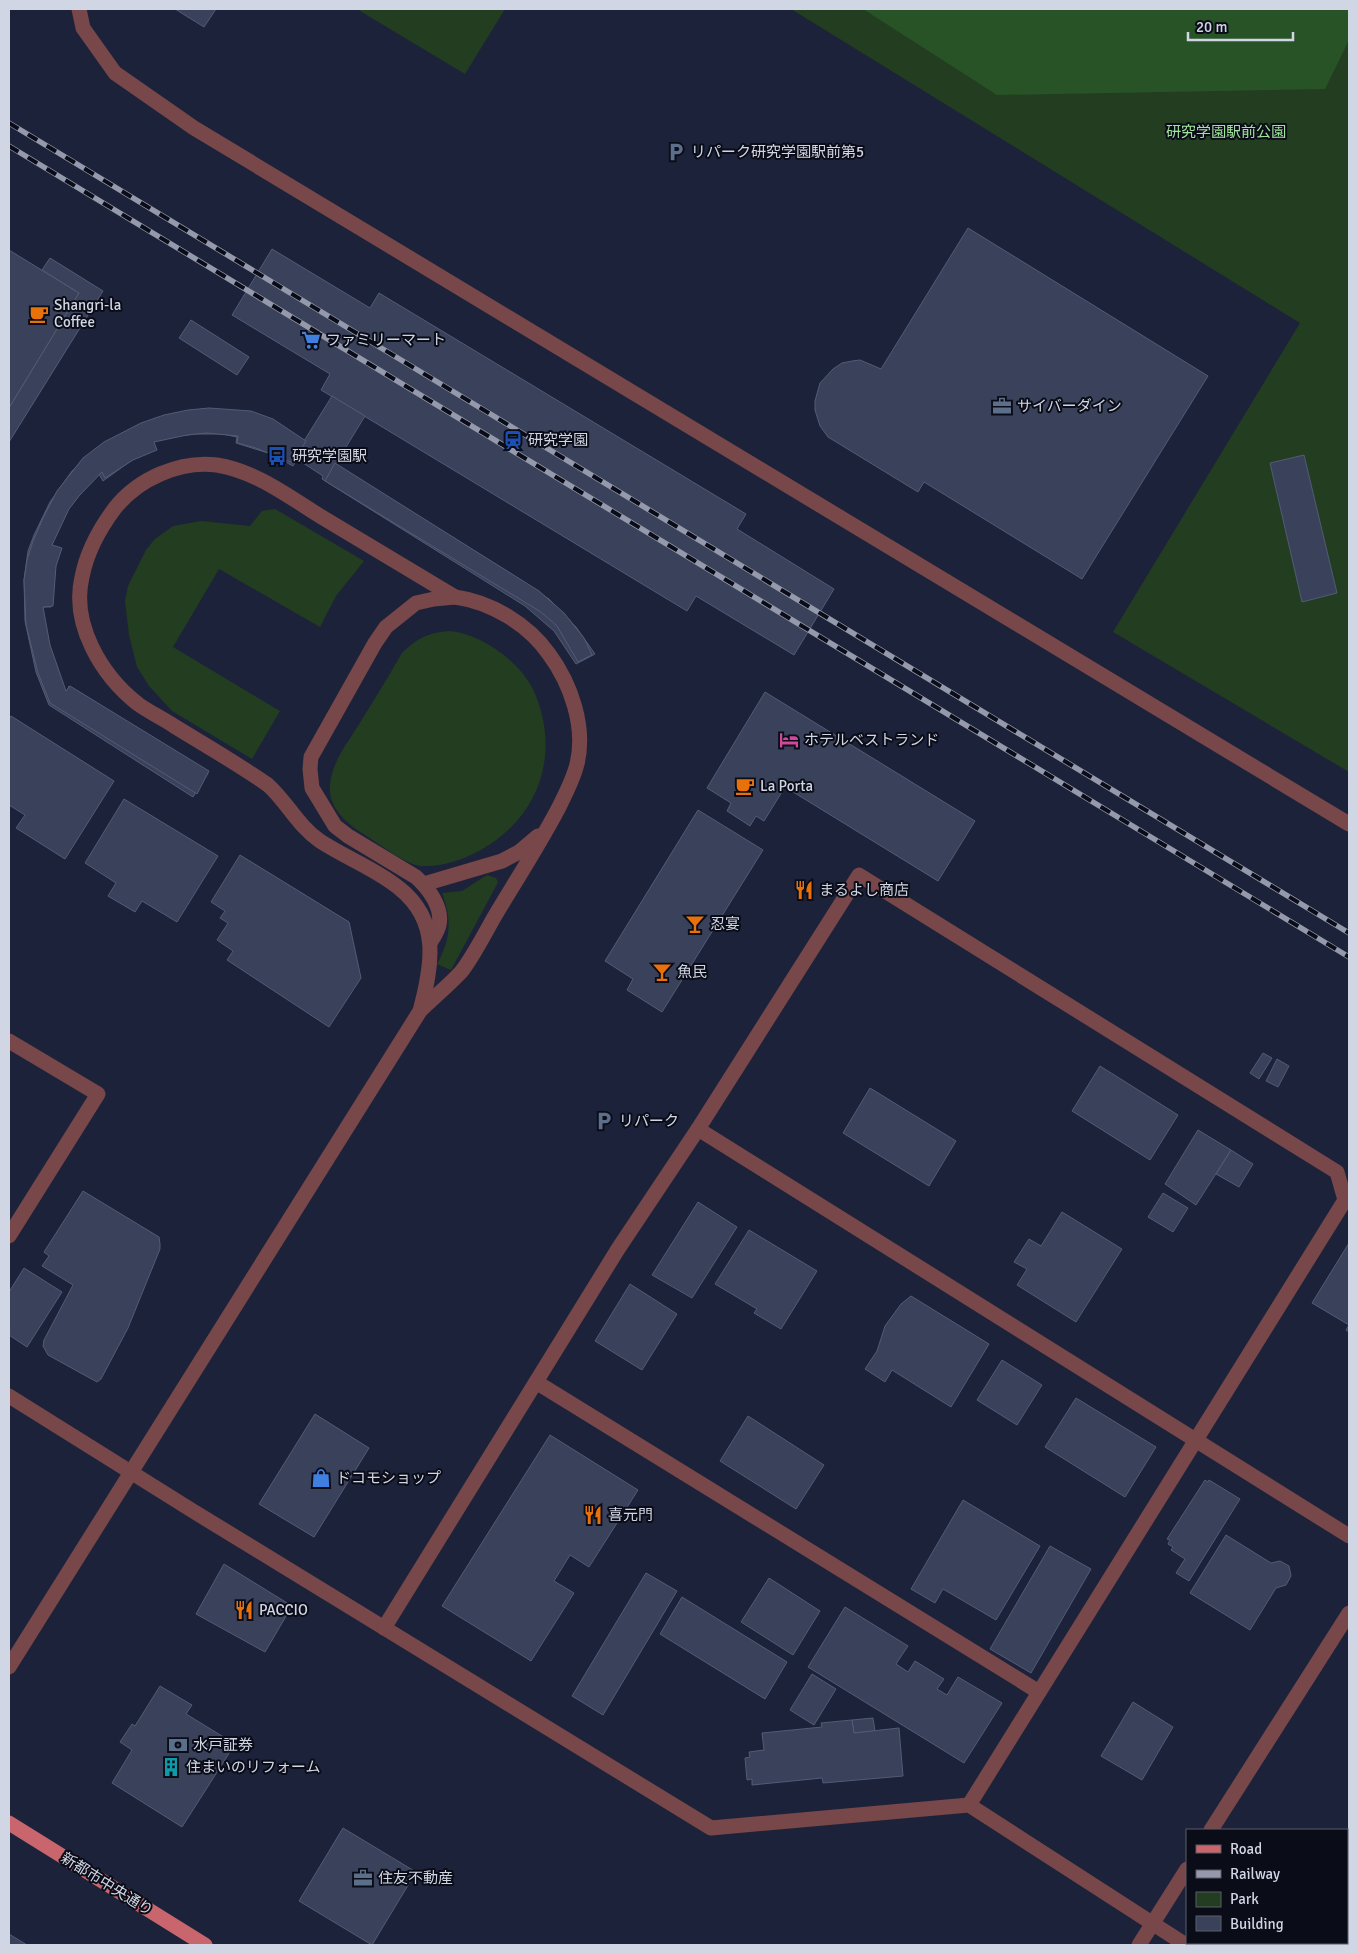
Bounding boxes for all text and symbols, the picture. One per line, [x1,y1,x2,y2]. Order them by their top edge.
scale bar [1188,10,1293,42]
text: 20 m [1196,18,1227,36]
park label: 研究学園駅前公園 [1166,123,1286,141]
parking icon: リパーク研究学園駅前第5 [665,141,687,163]
place label: リパーク研究学園駅前第5 [691,143,864,161]
place label: Shangri-la Coffee [54,296,121,331]
cafe icon: Shangri-la Coffee [28,303,50,325]
supermarket icon: ファミリーマート [300,329,322,351]
place label: ファミリーマート [326,331,446,349]
office icon: サイバーダイン [991,395,1013,417]
place label: サイバーダイン [1017,397,1122,415]
station icon: 研究学園 [502,429,524,451]
place label: 研究学園 [528,431,588,449]
bus stop icon: 研究学園駅 [266,445,288,467]
place label: 研究学園駅 [292,447,367,465]
hotel icon: ホテルベストランド [778,729,800,751]
place label: ホテルベストランド [804,731,939,749]
cafe icon: La Porta [734,775,756,797]
place label: La Porta [760,777,813,795]
restaurant icon: まるよし商店 [793,879,815,901]
place label: まるよし商店 [819,881,909,899]
bar icon: 忍宴 [684,913,706,935]
place label: 忍宴 [710,915,740,933]
bar icon: 魚民 [651,961,673,983]
place label: 魚民 [677,963,707,981]
parking icon: リパーク [593,1110,615,1132]
place label: リパーク [619,1112,679,1130]
shop icon: ドコモショップ [310,1467,332,1489]
place label: ドコモショップ [336,1469,441,1487]
restaurant icon: 喜元門 [582,1504,604,1526]
place label: 喜元門 [608,1506,653,1524]
restaurant icon: PACCIO [233,1599,255,1621]
place label: PACCIO [259,1601,308,1619]
bank icon: 水戸証券 [167,1734,189,1756]
place label: 水戸証券 [193,1736,253,1754]
building icon: 住まいのリフォーム [160,1756,182,1778]
place label: 住まいのリフォーム [186,1758,321,1776]
legend [1186,1829,1348,1944]
text: Road [1230,1840,1262,1858]
street label: 新都市中央通り [58,1849,156,1919]
text: Railway [1230,1865,1280,1883]
office icon: 住友不動産 [352,1867,374,1889]
place label: 住友不動産 [378,1869,453,1887]
text: Park [1230,1890,1259,1908]
text: Building [1230,1915,1284,1933]

